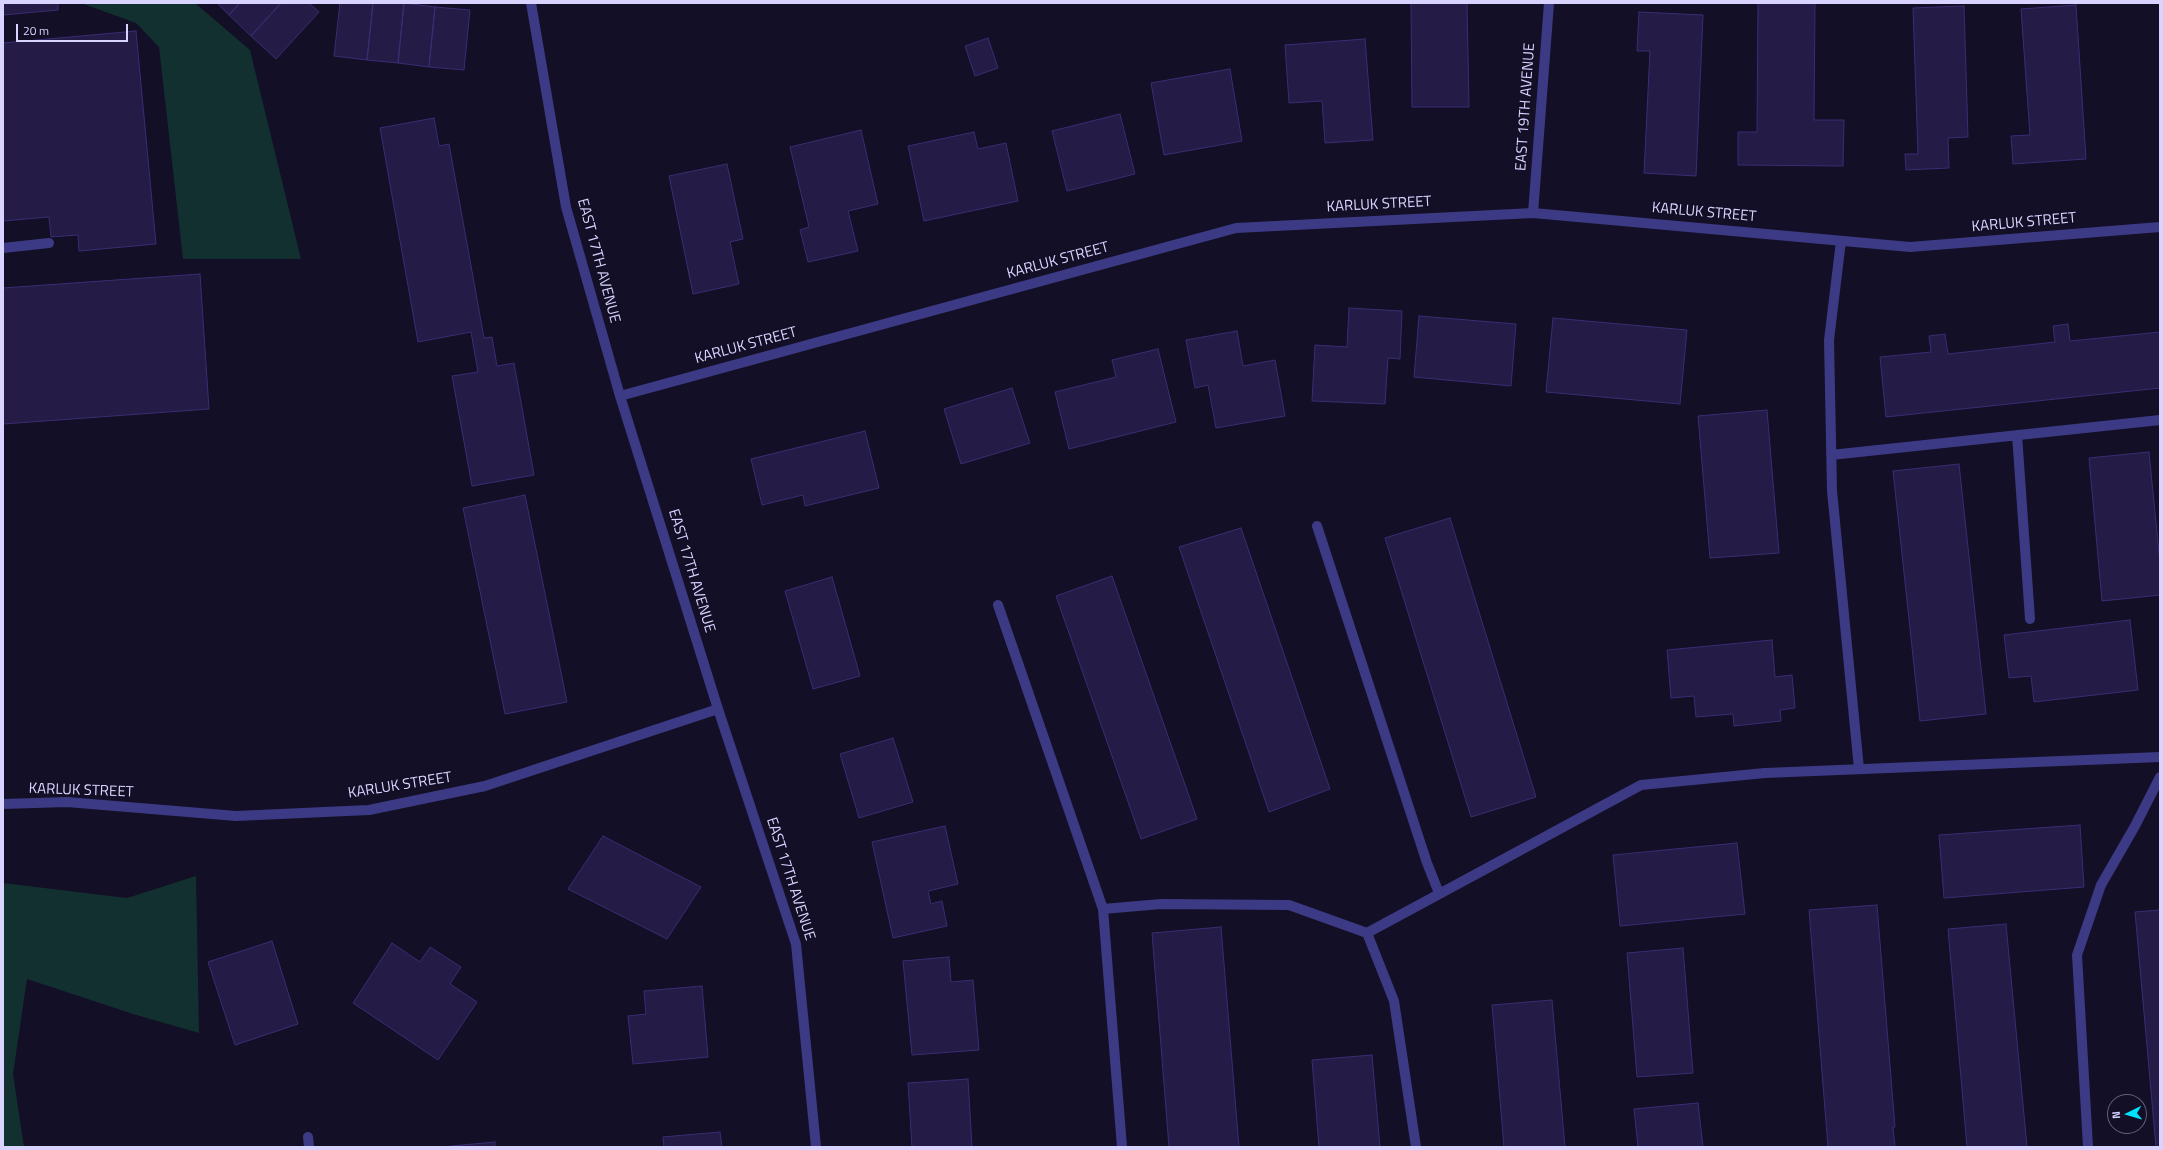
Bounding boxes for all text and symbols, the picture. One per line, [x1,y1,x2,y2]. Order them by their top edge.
scale bar [18,16,130,42]
text: 20 m [23,21,49,40]
street label: EAST 19TH AVENUE [1513,42,1539,172]
street label: KARLUK STREET [1326,193,1432,217]
street label: EAST 17TH AVENUE [573,197,623,325]
street label: KARLUK STREET [1651,199,1757,227]
street label: KARLUK STREET [1971,209,2077,237]
street label: KARLUK STREET [1005,239,1111,283]
street label: KARLUK STREET [693,324,799,368]
street label: EAST 17TH AVENUE [664,507,718,635]
street label: KARLUK STREET [347,769,453,803]
street label: KARLUK STREET [28,780,134,802]
street label: EAST 17TH AVENUE [762,815,818,943]
north arrow [2107,1094,2147,1134]
text: N [2108,1110,2124,1119]

